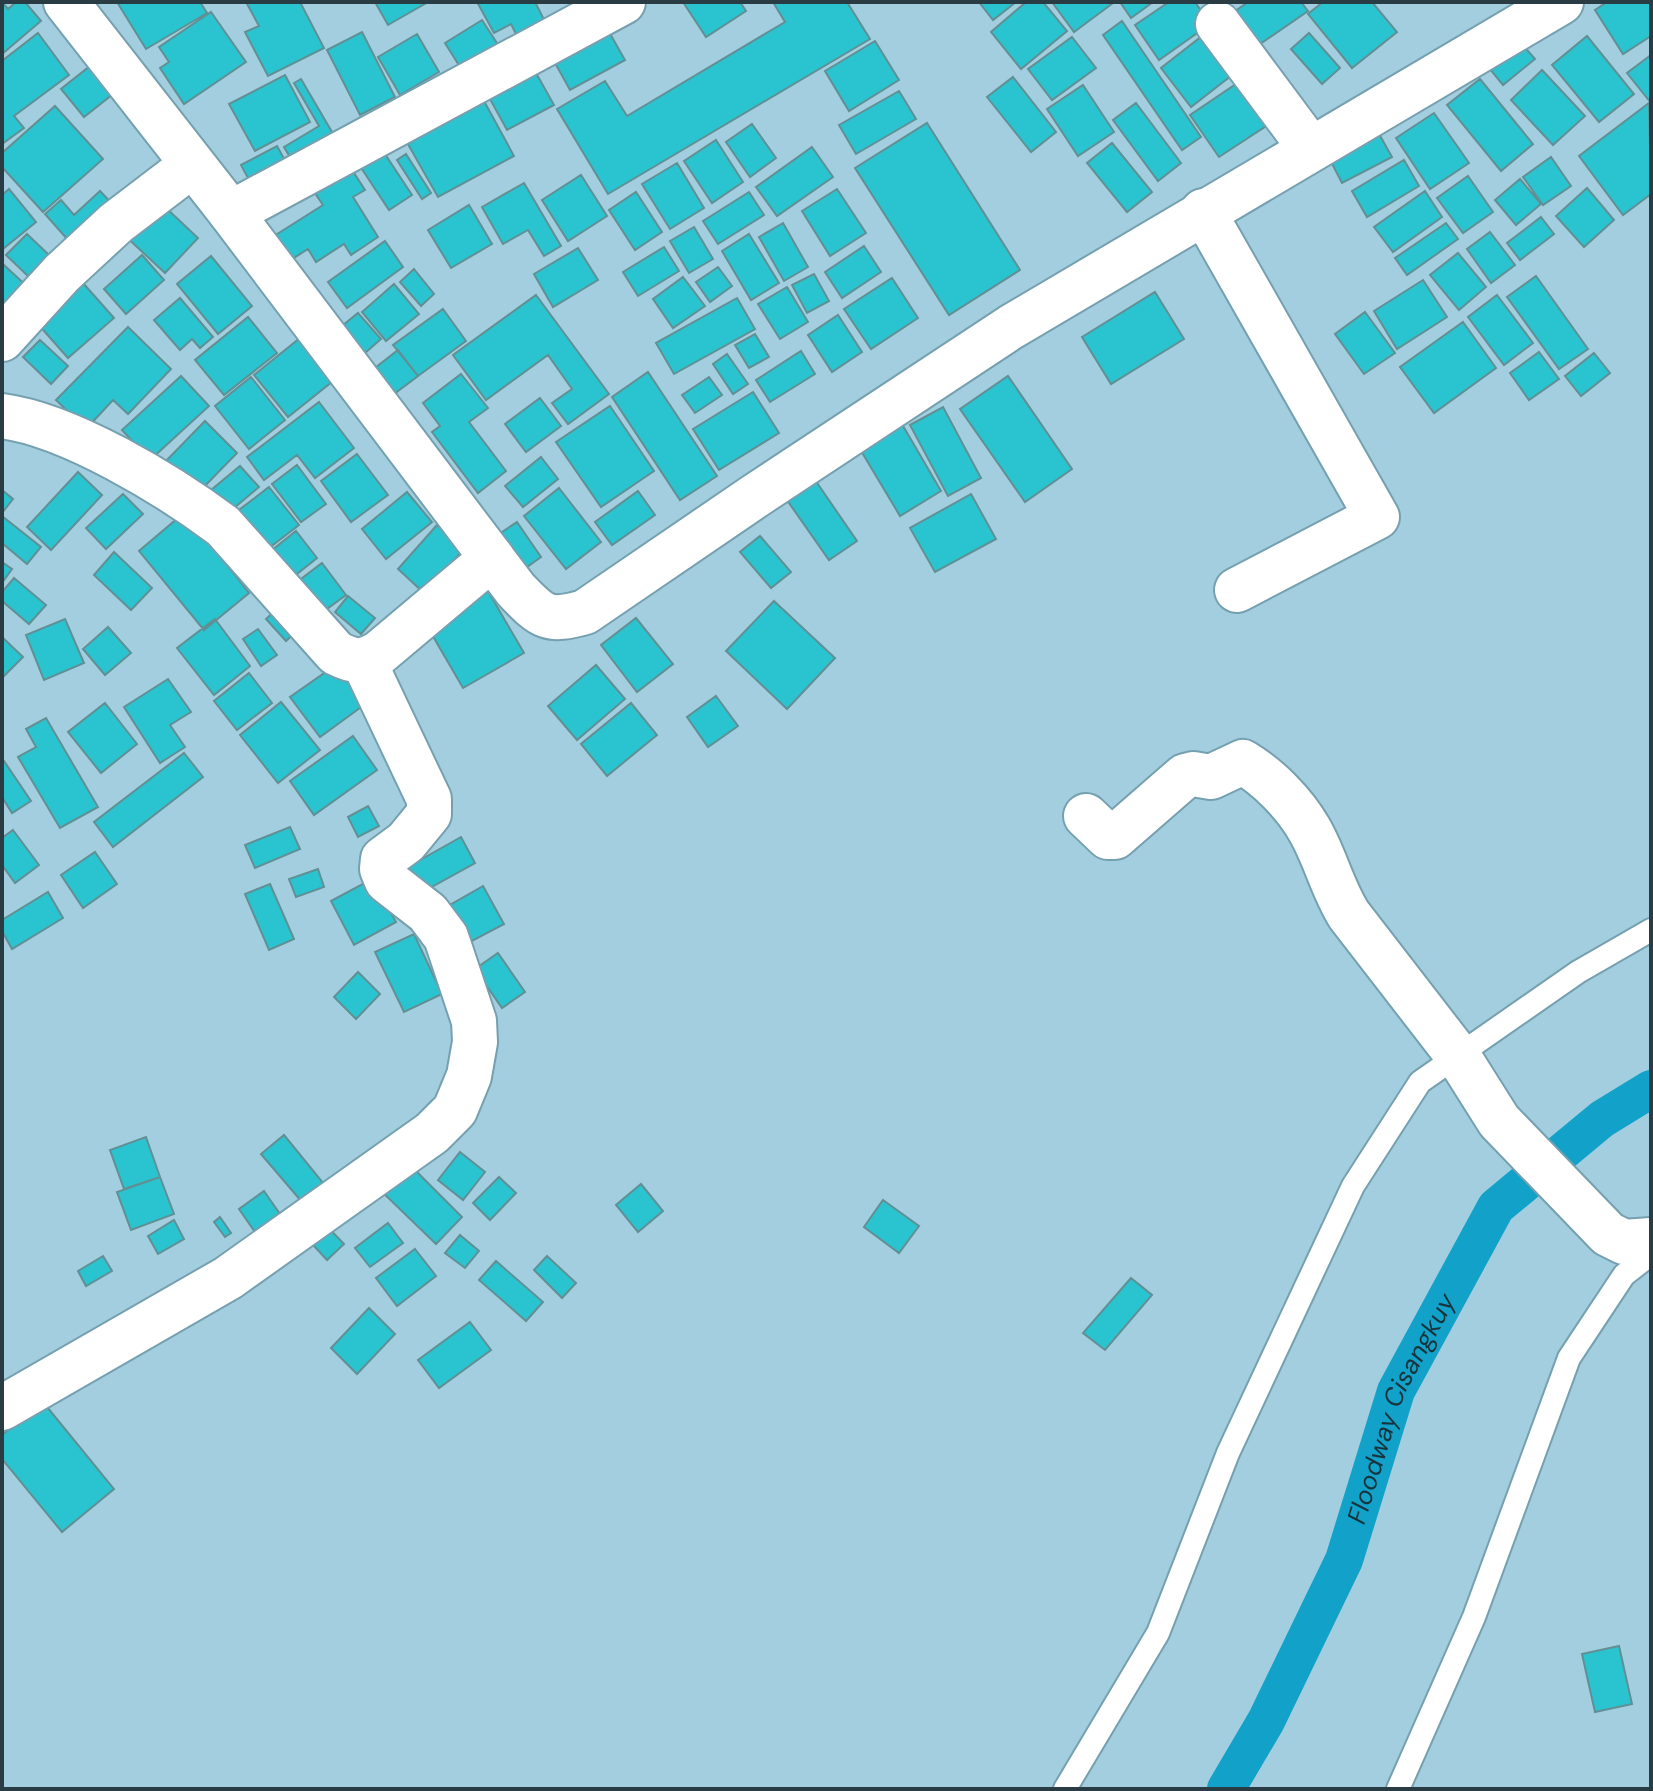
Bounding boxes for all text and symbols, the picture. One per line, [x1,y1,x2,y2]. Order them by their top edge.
water label: Floodway Cisangkuy [1339,1286,1464,1528]

